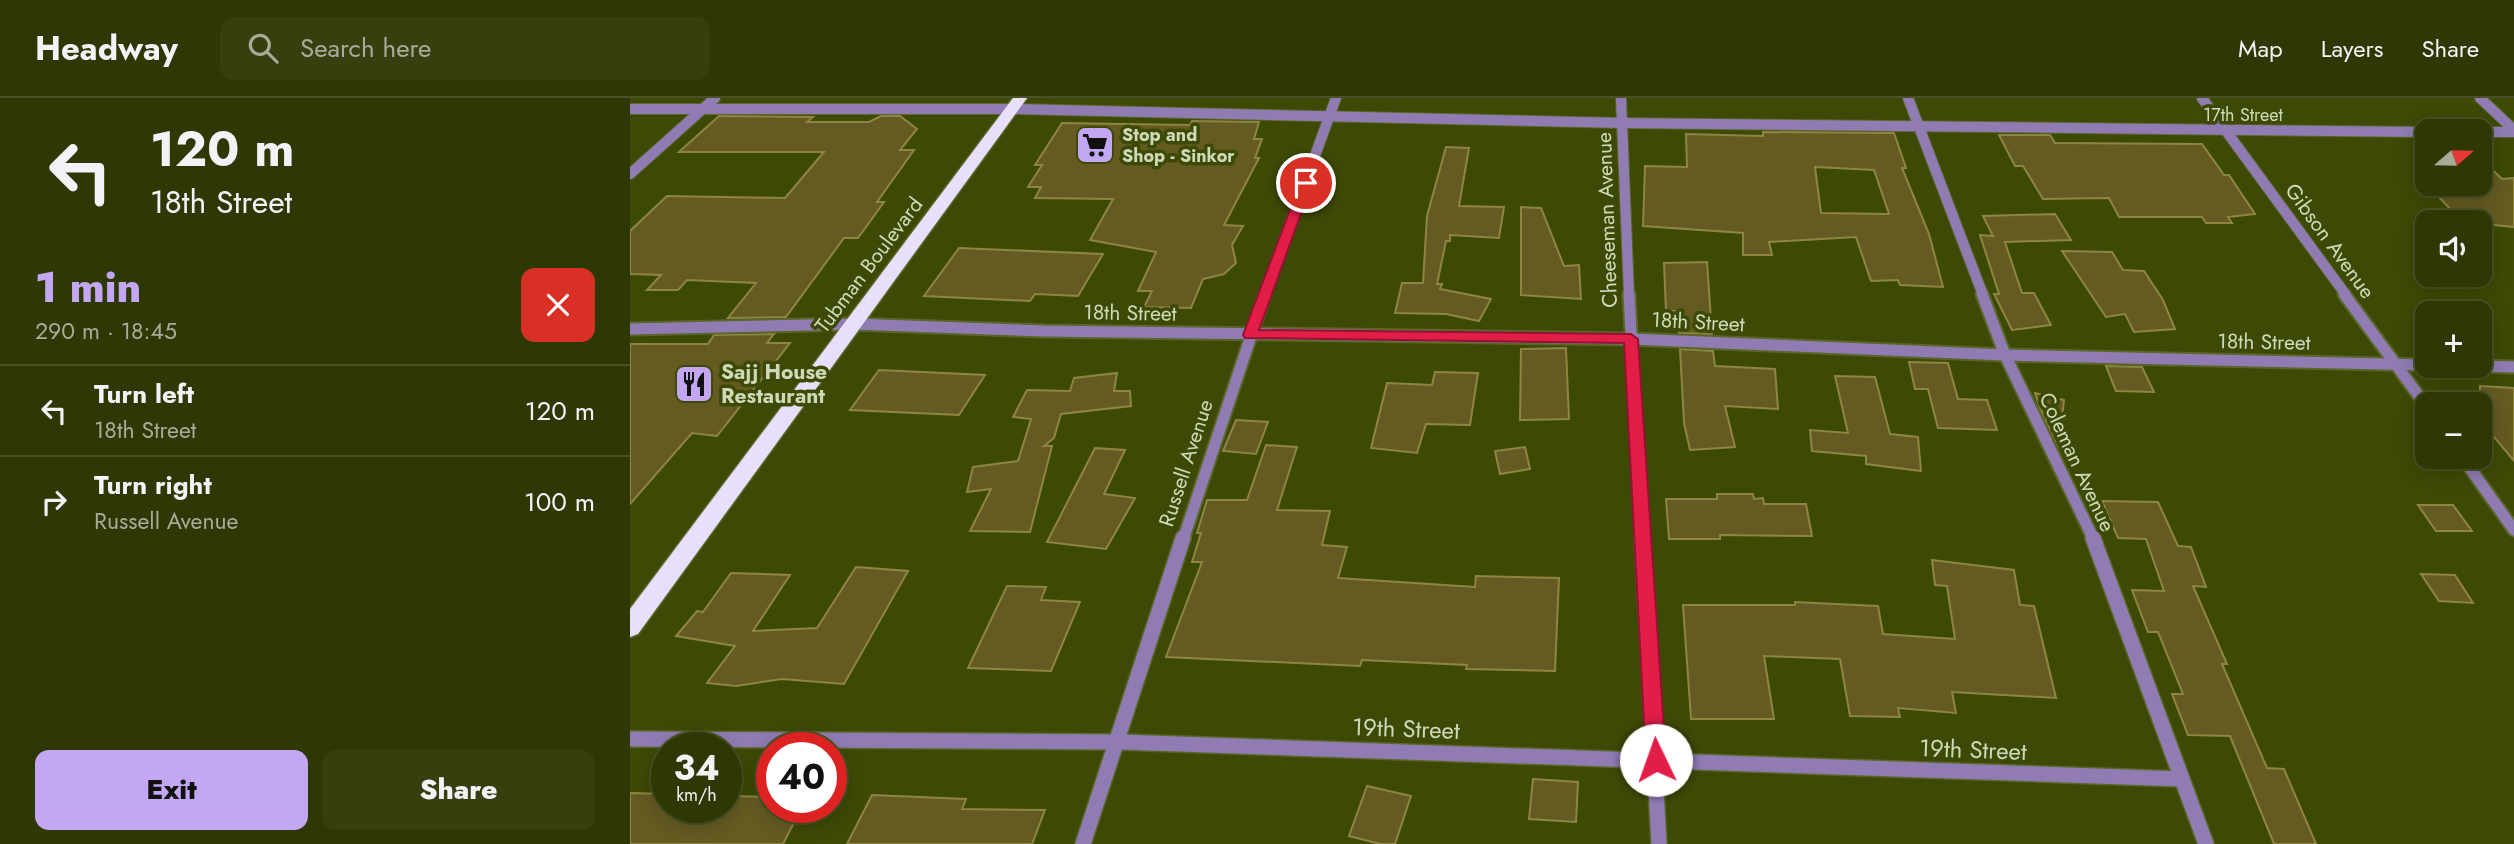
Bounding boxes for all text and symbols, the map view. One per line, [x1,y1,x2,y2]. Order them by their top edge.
search box [220,17,710,80]
text: Headway [35,25,178,72]
icon: search [244,29,282,67]
text: Search here [300,29,431,67]
text: Map [2238,31,2283,66]
text: Layers [2321,31,2383,66]
text: Share [2421,31,2479,66]
street label: 17th Street [2203,102,2284,128]
text: 120 m [150,114,294,184]
north arrow [2415,119,2492,196]
map controls [2415,119,2492,469]
place label: Stop and Shop - Sinkor [1122,122,1235,169]
supermarket icon: Stop and Shop - Sinkor [1074,124,1116,166]
icon: left [35,126,126,217]
street label: Cheeseman Avenue [1589,132,1625,308]
pin [1276,153,1336,213]
icon: arrive [1287,164,1325,202]
street label: Gibson Avenue [2278,177,2382,305]
text: 18th Street [150,179,292,225]
street label: Tubman Boulevard [808,191,930,339]
button: sound [2415,210,2492,287]
text: 1 min [35,257,141,318]
button: close [521,268,595,342]
street label: 18th Street [1083,297,1177,329]
button: + [2415,301,2492,378]
street label: 18th Street [1651,305,1745,339]
text: 290 m · 18:45 [35,314,177,348]
street label: 18th Street [2217,326,2311,358]
place label: Sajj House Restaurant [721,357,827,411]
restaurant icon: Sajj House Restaurant [673,363,715,405]
text: Turn left [94,375,194,413]
street label: Coleman Avenue [2032,387,2123,537]
icon: left [35,392,73,430]
text: 120 m [525,392,595,430]
button: − [2415,392,2492,469]
street label: Russell Avenue [1151,395,1221,530]
text: 18th Street [94,413,196,447]
text: Turn right [94,466,212,504]
icon: right [35,483,73,521]
text: 100 m [524,483,595,521]
text: Russell Avenue [94,504,238,538]
street label: 19th Street [1352,709,1461,748]
position arrow [1619,723,1693,797]
street label: 19th Street [1919,730,2028,769]
speed limit sign: 40 [756,732,847,823]
text: 34 [673,743,720,793]
button: Exit [35,750,308,830]
button: Share [322,750,595,830]
text: km/h [676,782,717,808]

